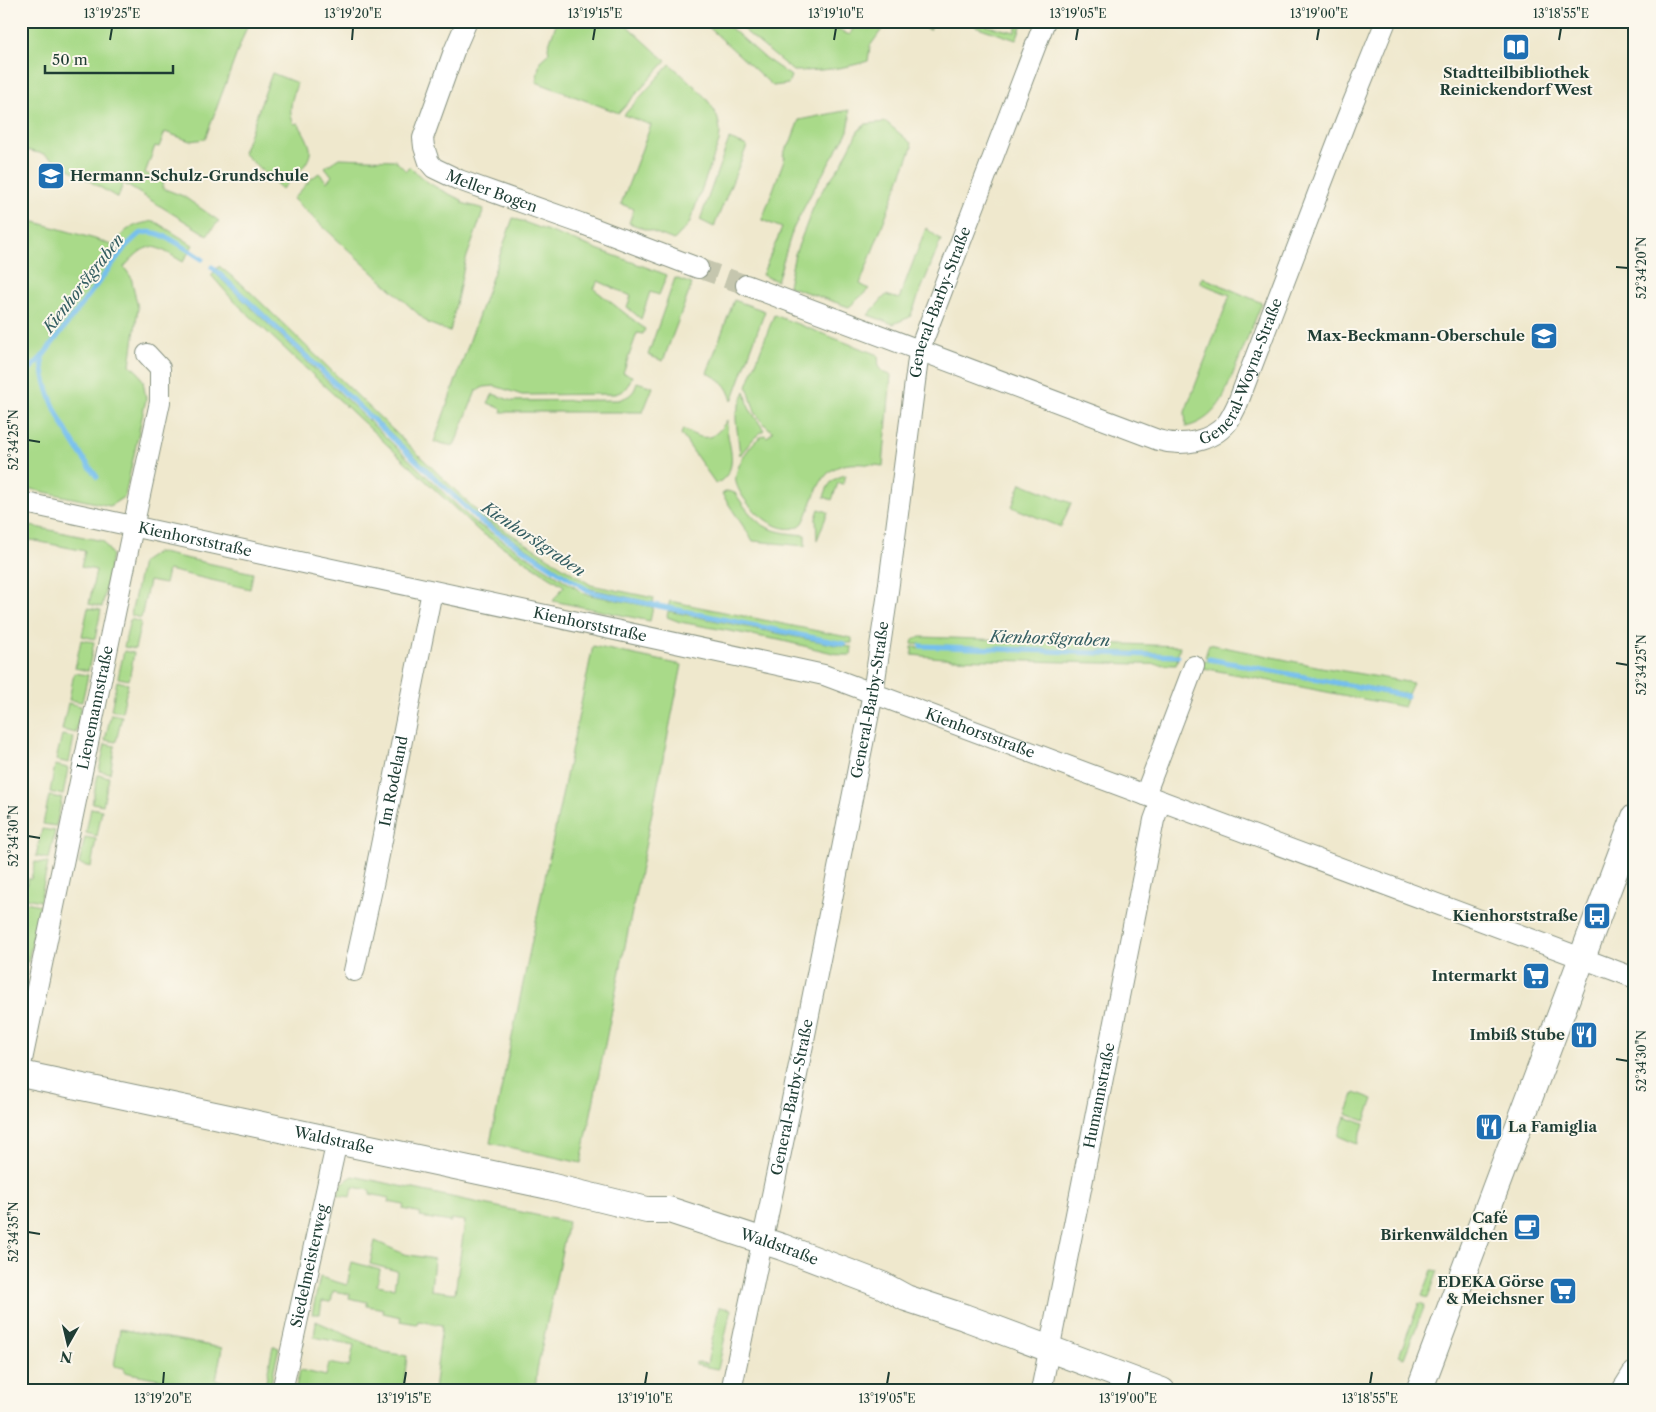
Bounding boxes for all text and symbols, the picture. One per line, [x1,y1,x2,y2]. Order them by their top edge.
text: 13°19'25"E [84,6,140,21]
text: 13°19'20"E [324,6,382,21]
text: 13°19'15"E [568,6,622,21]
text: 13°19'10"E [808,6,864,21]
text: 13°19'05"E [1049,6,1107,21]
text: 13°19'00"E [1290,6,1348,21]
text: 13°18'55"E [1533,6,1589,21]
library icon: Stadtteilbibliothek Reinickendorf West [1501,32,1531,62]
scale bar [45,42,172,74]
text: 50 m [52,50,88,69]
place label: Stadtteilbibliothek Reinickendorf West [1439,63,1593,99]
school or university icon: Hermann-Schulz-Grundschule [36,161,66,191]
street label: Meller Bogen [443,165,541,216]
place label: Hermann-Schulz-Grundschule [70,166,309,185]
street label: General-Barby-Straße [906,224,975,379]
water label: Kienhorstgraben [37,229,128,338]
text: 52°34'20"N [1634,237,1649,299]
street label: General-Woyna-Straße [1196,295,1286,449]
school or university icon: Max-Beckmann-Oberschule [1529,321,1559,351]
place label: Max-Beckmann-Oberschule [1307,326,1525,345]
text: 52°34'25"N [6,409,21,471]
water label: Kienhorstgraben [477,496,589,581]
street label: Kienhorststraße [137,518,254,560]
street label: Kienhorststraße [532,603,649,646]
street label: General-Barby-Straße [846,620,893,780]
water label: Kienhorstgraben [988,626,1110,650]
text: 52°34'25"N [1634,634,1649,696]
street label: Lienemannstraße [73,644,117,771]
street label: Kienhorststraße [923,704,1038,762]
street label: Im Rodeland [375,734,412,828]
text: 52°34'30"N [6,805,21,867]
bus stop icon: Kienhorststraße [1582,901,1612,931]
place label: Kienhorststraße [1452,906,1578,925]
supermarket icon: Intermarkt [1521,961,1551,991]
place label: Intermarkt [1431,966,1517,985]
street label: General-Barby-Straße [766,1017,817,1177]
restaurant icon: Imbiß Stube [1569,1020,1599,1050]
place label: Imbiß Stube [1469,1025,1565,1044]
text: 52°34'30"N [1634,1030,1649,1092]
street label: Humannstraße [1079,1041,1119,1150]
restaurant icon: La Famiglia [1474,1112,1504,1142]
place label: La Famiglia [1508,1117,1597,1136]
street label: Waldstraße [291,1122,376,1158]
text: 52°34'35"N [6,1201,21,1262]
street label: Siedelmeisterweg [286,1202,332,1329]
place label: Café Birkenwäldchen [1380,1208,1509,1244]
cafe icon: Café Birkenwäldchen [1512,1212,1542,1242]
street label: Waldstraße [737,1224,821,1269]
place label: EDEKA Görse & Meichsner [1437,1272,1545,1308]
supermarket icon: EDEKA Görse & Meichsner [1548,1276,1578,1306]
north arrow [42,1320,92,1370]
text: N [59,1347,73,1367]
text: 13°19'20"E [134,1391,192,1406]
text: 13°19'15"E [377,1391,431,1406]
text: 13°19'10"E [617,1391,673,1406]
text: 13°19'05"E [858,1391,916,1406]
text: 13°19'00"E [1099,1391,1157,1406]
text: 13°18'55"E [1342,1391,1398,1406]

